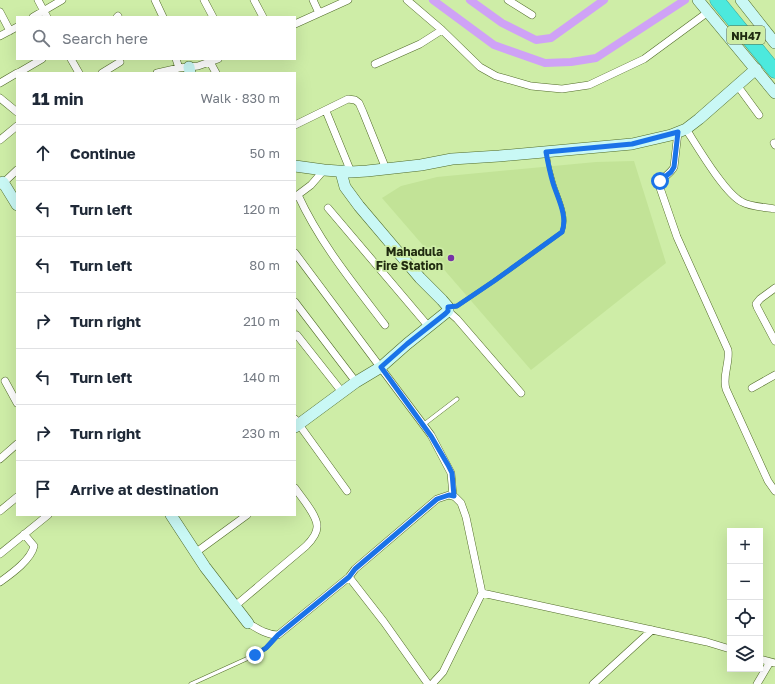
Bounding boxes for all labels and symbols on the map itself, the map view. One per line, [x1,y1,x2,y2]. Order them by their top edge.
road number: NH47 [727,26,765,44]
route start [651,172,669,190]
place label: Mahadula Fire Station [376,244,443,273]
marker: Mahadula Fire Station [446,253,456,263]
route end [246,646,264,664]

